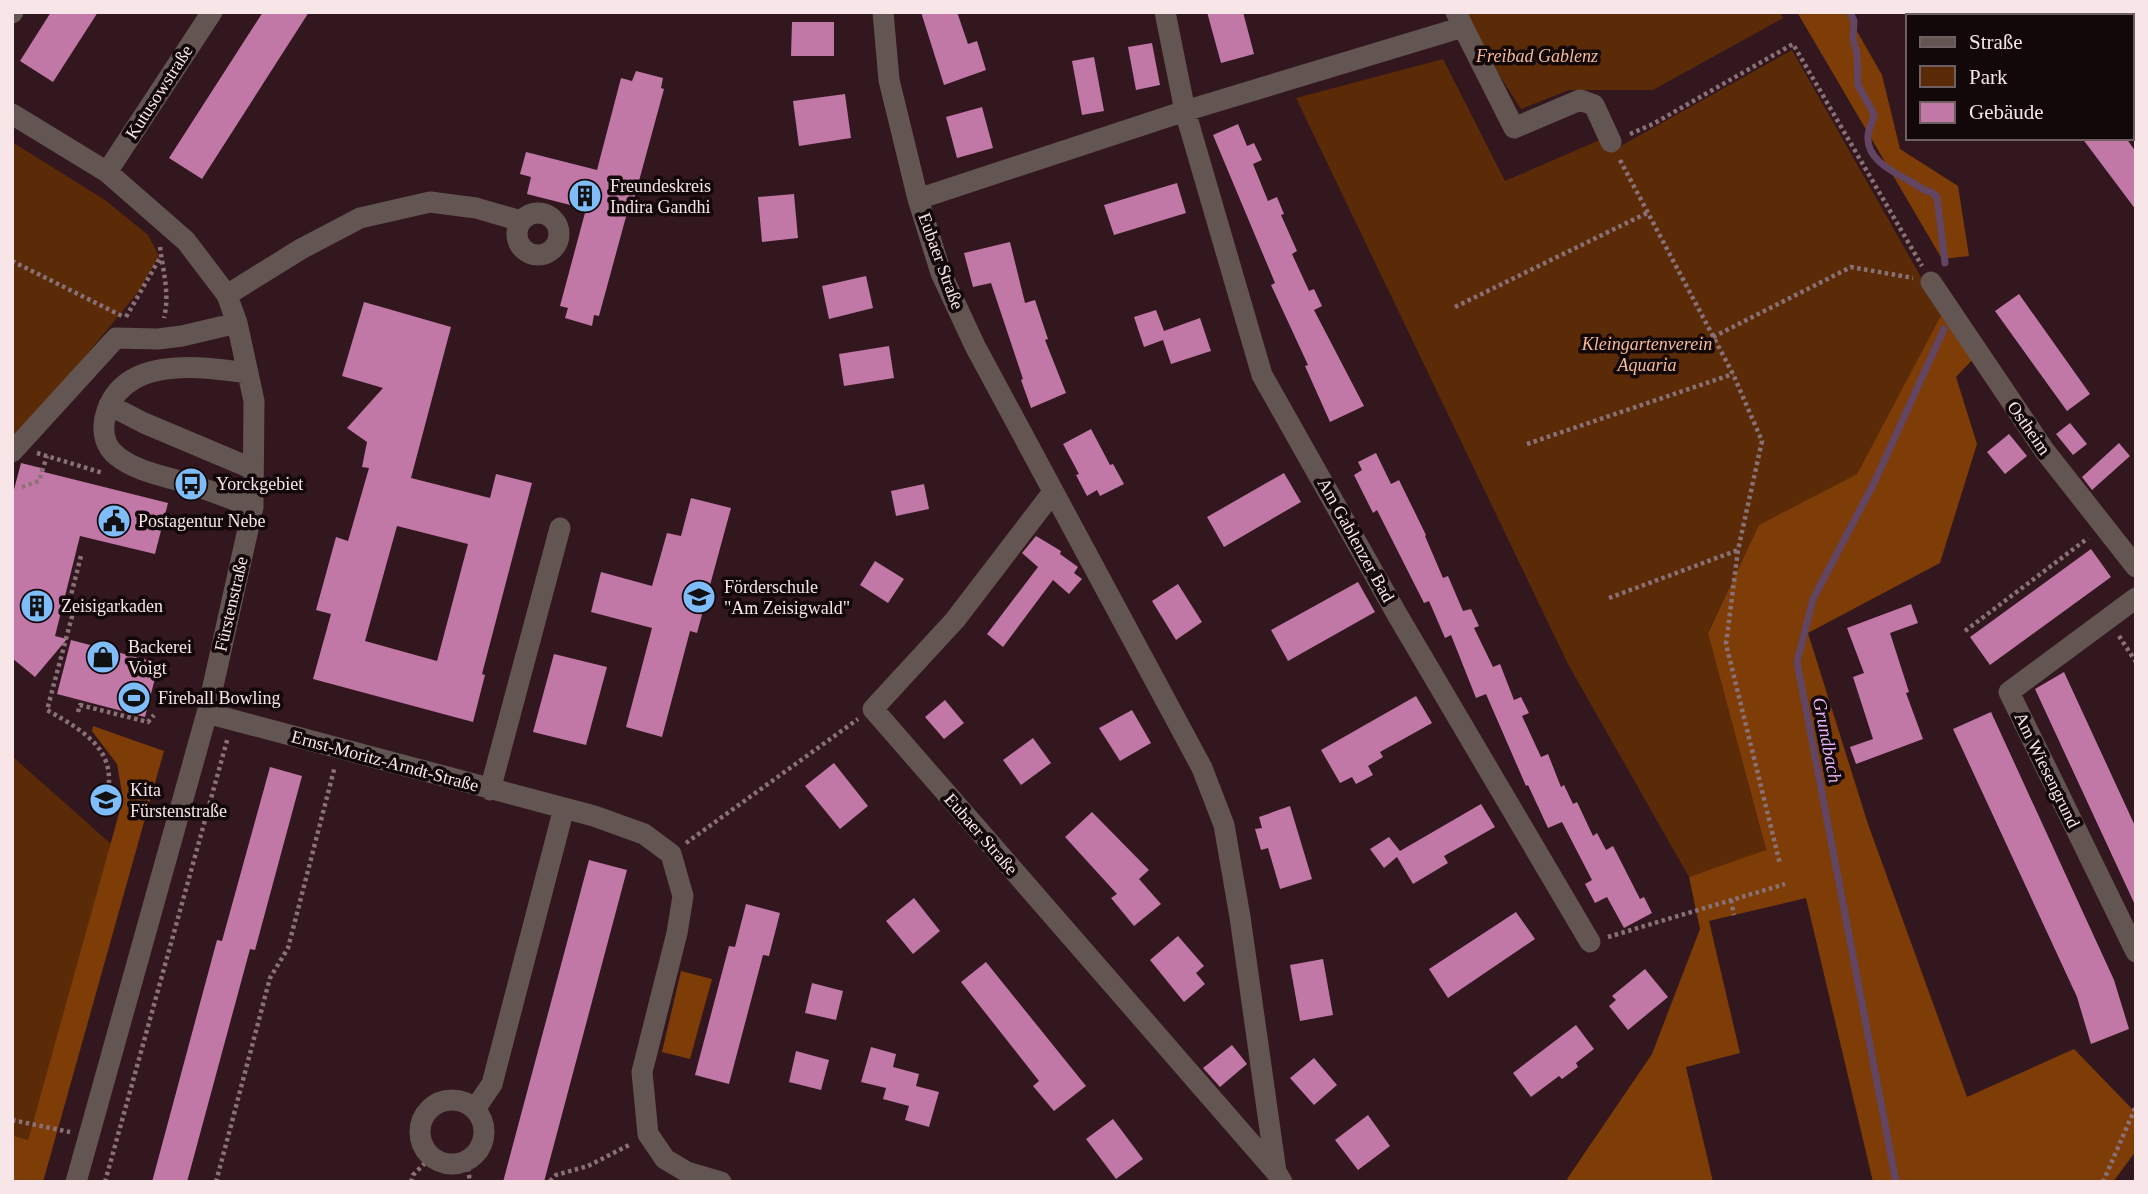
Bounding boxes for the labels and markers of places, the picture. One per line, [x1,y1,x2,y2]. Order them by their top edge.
place label: Freundeskreis Indira Gandhi [610,176,711,217]
building icon: Freundeskreis Indira Gandhi [566,177,604,215]
bus stop icon: Yorckgebiet [172,465,210,503]
place label: Yorckgebiet [216,474,303,494]
public building icon: Postagentur Nebe [95,502,133,540]
place label: Postagentur Nebe [138,511,265,531]
place label: Förderschule "Am Zeisigwald" [724,577,850,618]
school or university icon: Förderschule "Am Zeisigwald" [680,578,718,616]
building icon: Zeisigarkaden [18,587,56,625]
place label: Zeisigarkaden [61,596,163,616]
place label: Backerei Voigt [128,637,192,678]
shop icon: Backerei Voigt [84,638,122,676]
sports icon: Fireball Bowling [115,679,153,717]
place label: Fireball Bowling [158,688,281,708]
place label: Kita Fürstenstraße [130,780,227,821]
school or university icon: Kita Fürstenstraße [87,781,125,819]

